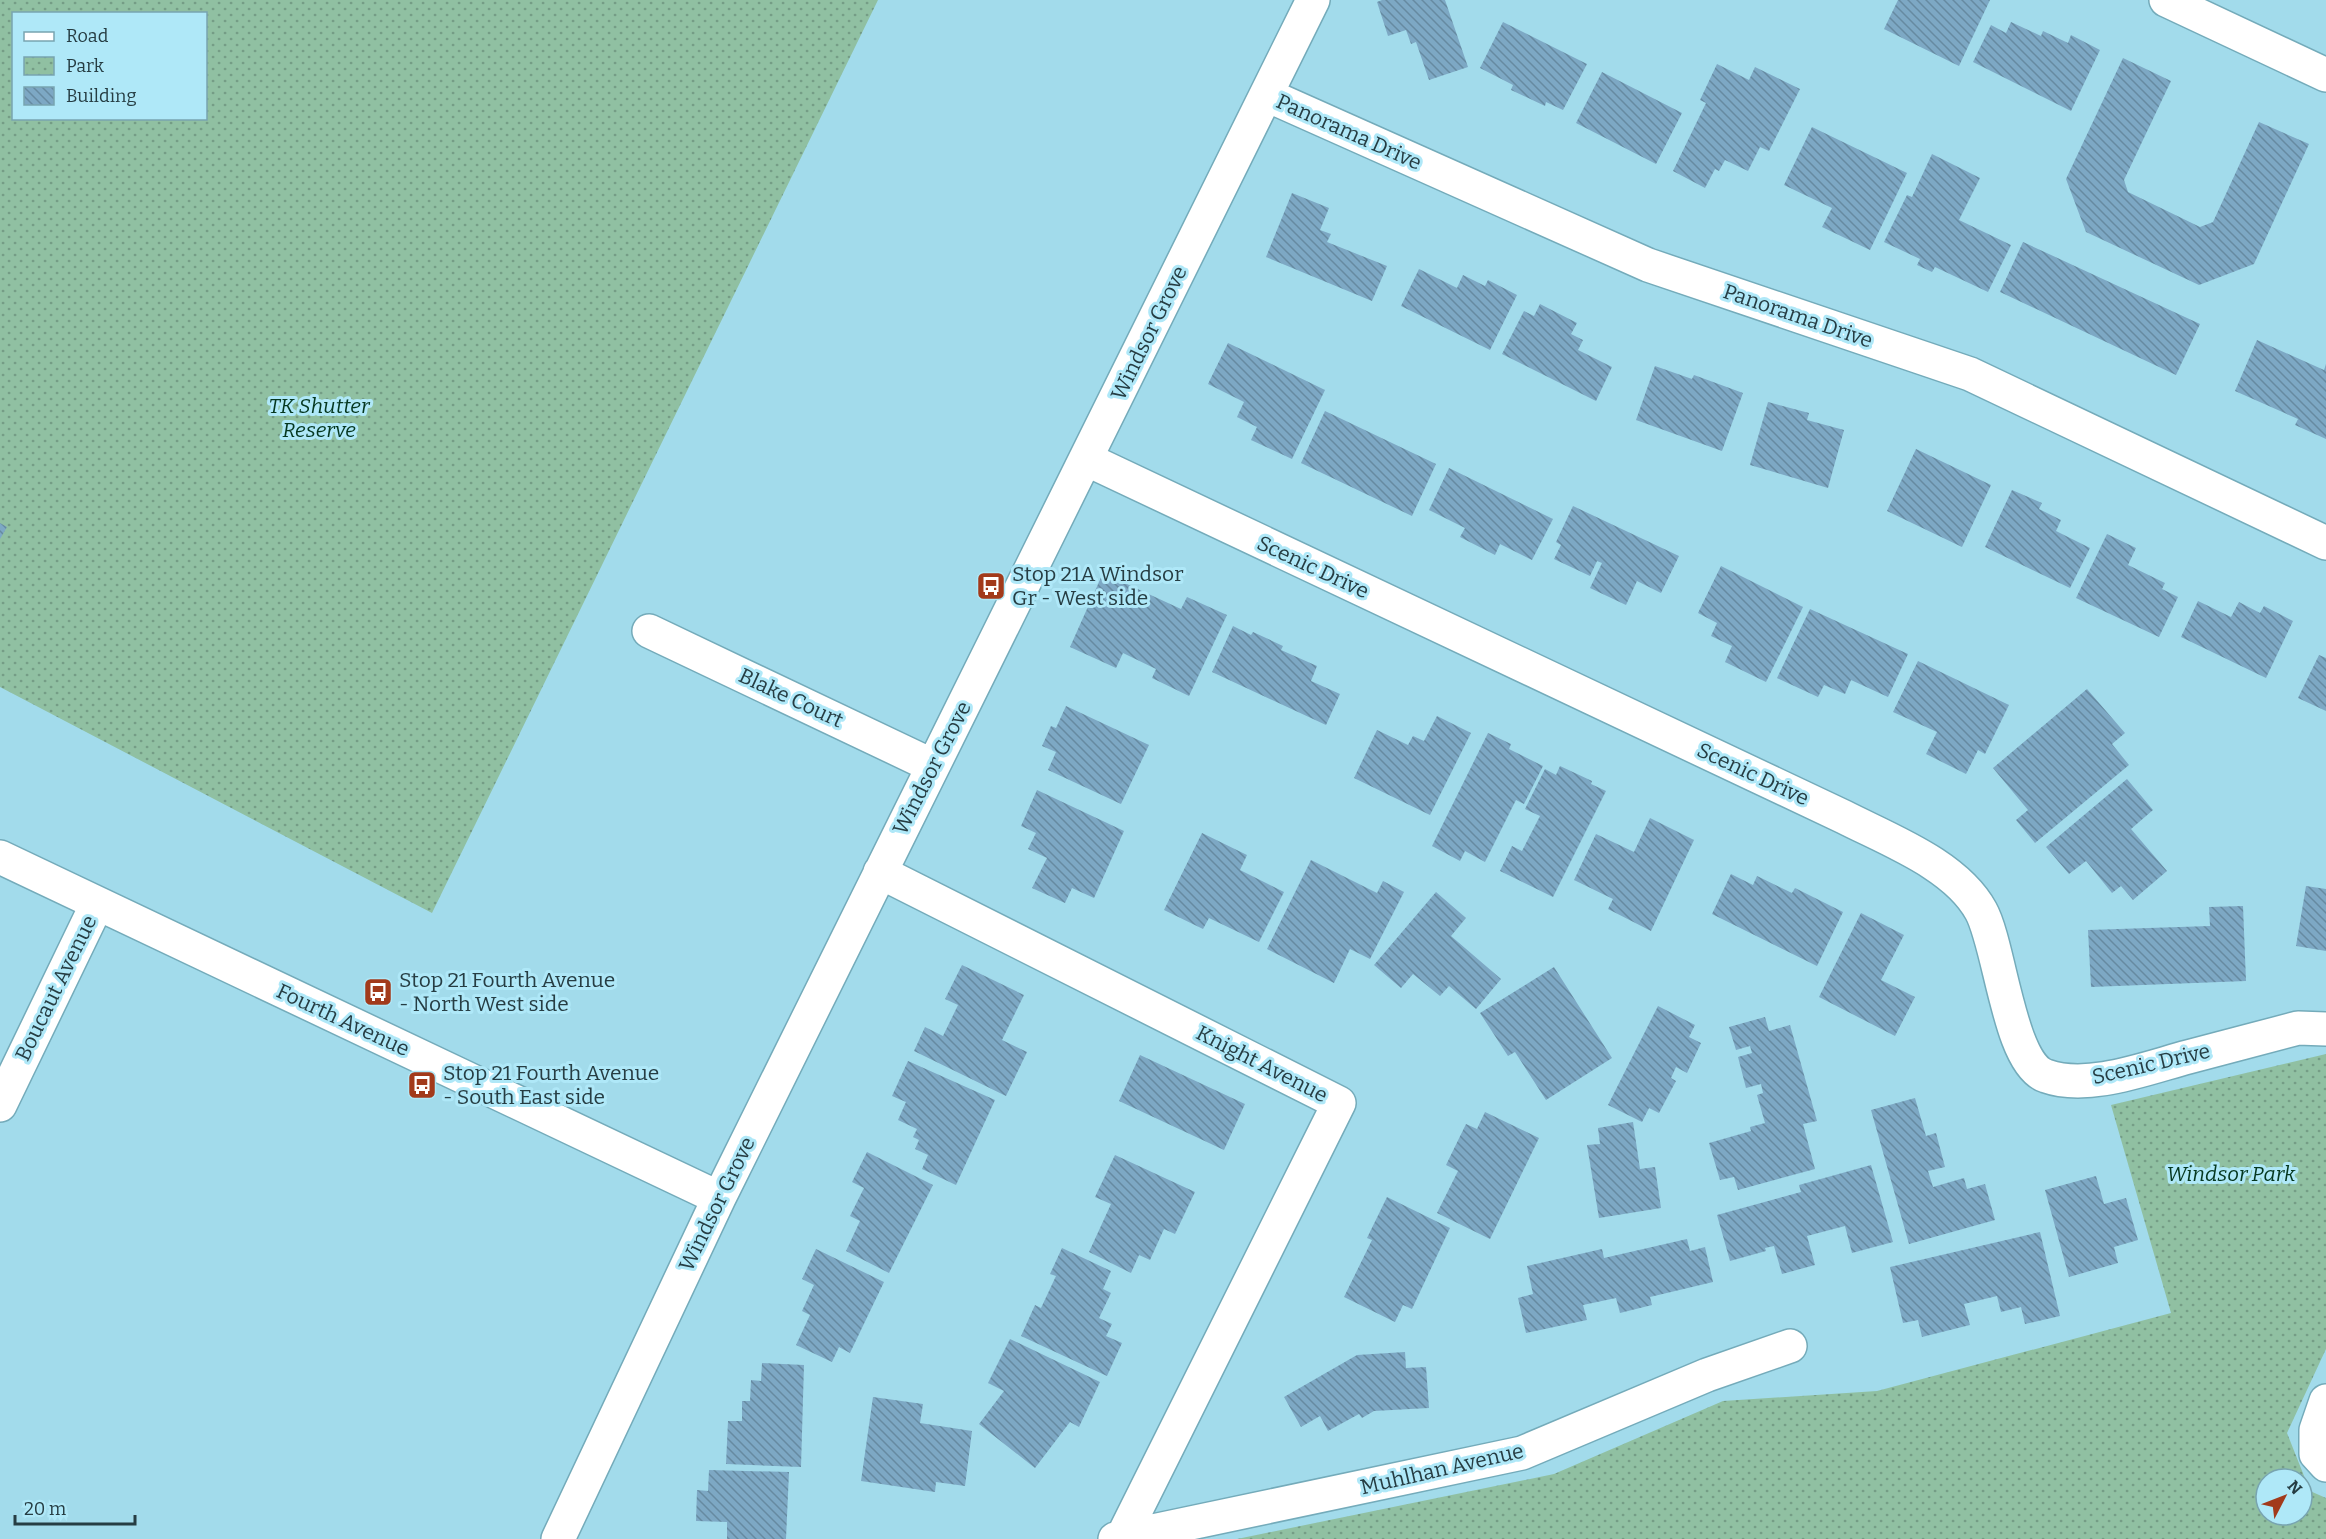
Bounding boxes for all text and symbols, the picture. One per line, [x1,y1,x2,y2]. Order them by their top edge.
legend [12,12,207,120]
text: Road [66,25,109,47]
text: Park [66,55,105,77]
text: Building [66,85,137,107]
street label: Panorama Drive [1272,88,1426,176]
street label: Windsor Grove [1105,262,1193,404]
street label: Panorama Drive [1720,278,1876,354]
park label: TK Shutter Reserve [269,393,371,443]
street label: Scenic Drive [1253,530,1373,604]
place label: Stop 21A Windsor Gr - West side [1012,561,1183,611]
bus stop icon: Stop 21A Windsor Gr - West side [975,570,1007,602]
street label: Blake Court [735,662,848,734]
street label: Windsor Grove [887,697,977,839]
street label: Scenic Drive [1693,737,1813,811]
street label: Boucaut Avenue [9,911,103,1065]
place label: Stop 21 Fourth Avenue - North West side [399,967,615,1017]
bus stop icon: Stop 21 Fourth Avenue - North West side [362,976,394,1008]
street label: Fourth Avenue [272,978,414,1062]
street label: Knight Avenue [1192,1020,1332,1108]
street label: Scenic Drive [2089,1038,2213,1090]
place label: Stop 21 Fourth Avenue - South East side [443,1060,659,1110]
bus stop icon: Stop 21 Fourth Avenue - South East side [406,1069,438,1101]
street label: Windsor Grove [673,1133,761,1275]
park label: Windsor Park [2167,1161,2296,1187]
street label: Muhlhan Avenue [1358,1438,1526,1500]
north arrow [2254,1467,2314,1527]
text: N [2284,1476,2306,1498]
scale bar [15,1488,135,1526]
text: 20 m [24,1498,66,1520]

